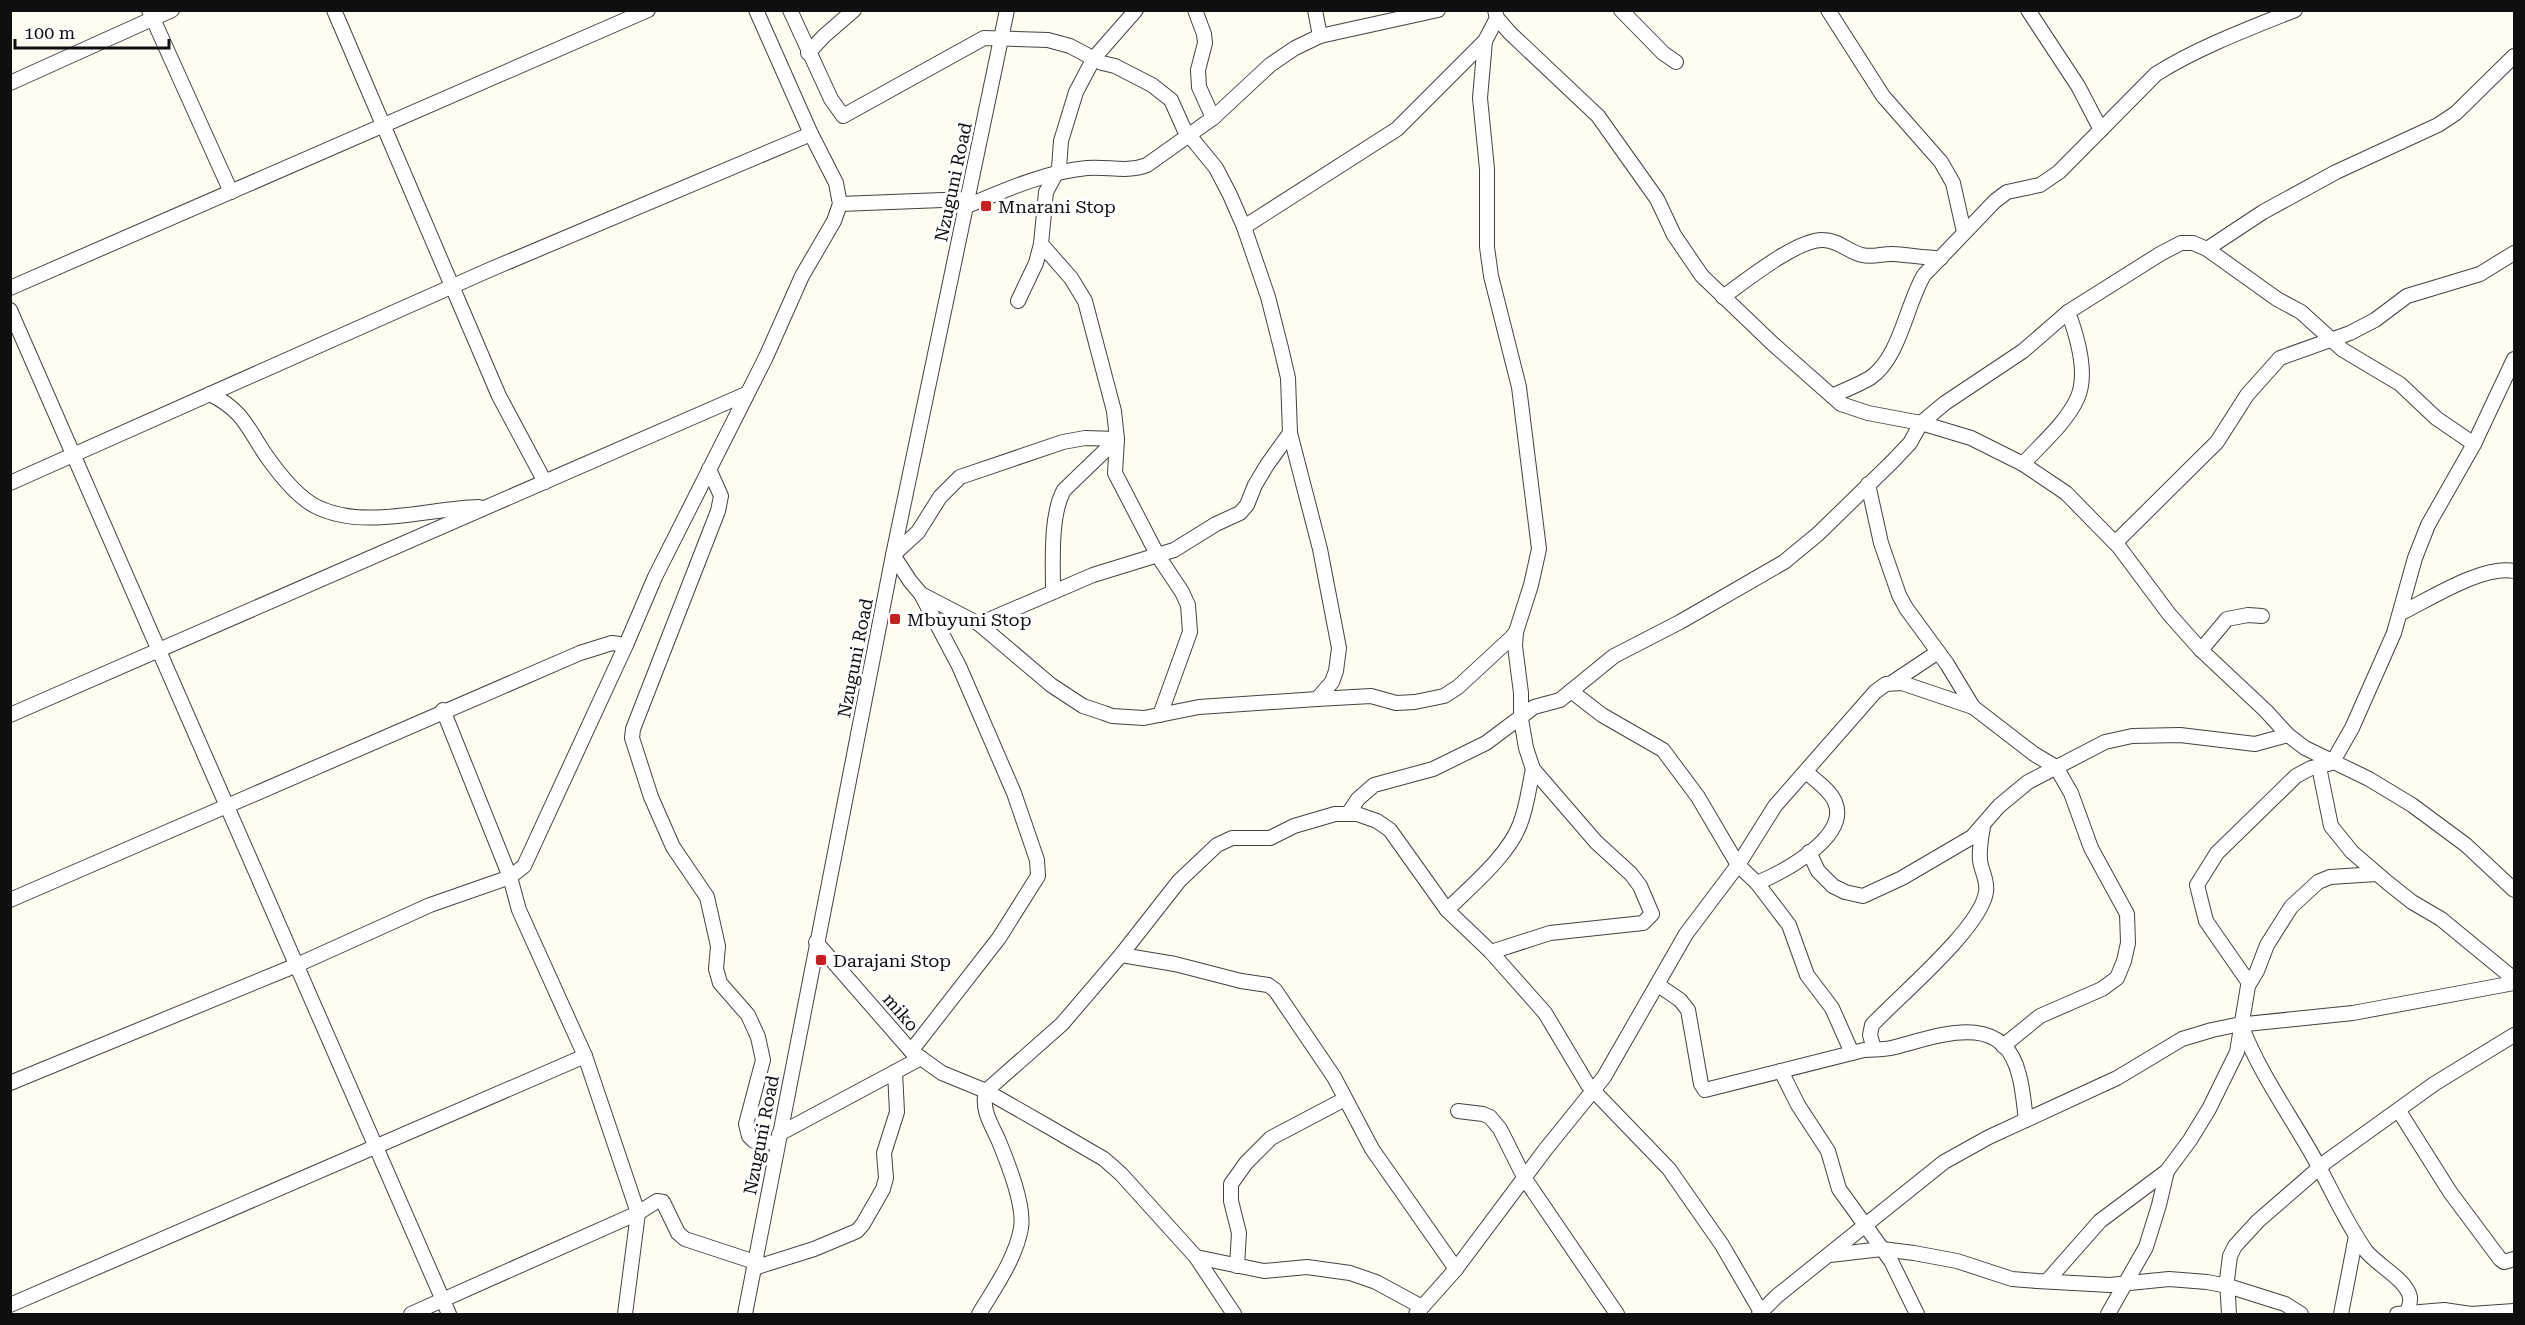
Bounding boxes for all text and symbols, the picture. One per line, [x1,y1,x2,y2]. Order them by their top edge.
scale bar [15,12,170,50]
text: 100 m [24,22,75,43]
street label: Nzuguni Road [930,120,976,244]
place label: Mnarani Stop [998,196,1116,217]
marker: Mnarani Stop [979,199,993,213]
street label: Nzuguni Road [833,596,877,720]
place label: Mbuyuni Stop [907,609,1031,630]
marker: Mbuyuni Stop [888,612,902,626]
place label: Darajani Stop [833,950,951,971]
marker: Darajani Stop [814,953,828,967]
street label: miko [879,988,923,1036]
street label: Nzuguni Road [739,1073,783,1197]

